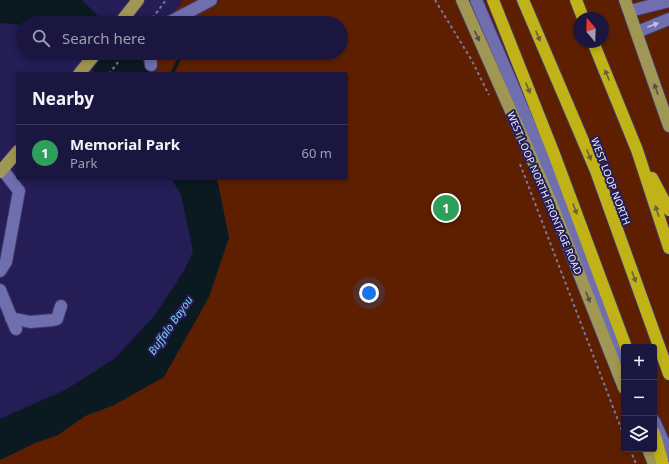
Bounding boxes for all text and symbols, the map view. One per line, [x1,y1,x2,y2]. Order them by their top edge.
north arrow [573,12,609,48]
search box [16,16,348,60]
one-way arrow [647,21,659,27]
icon: search [30,27,52,49]
text: Search here [62,28,145,48]
one-way arrow [475,30,481,42]
one-way arrow [535,30,541,41]
one-way arrow [603,69,609,81]
one-way arrow [653,82,659,94]
one-way arrow [526,83,532,95]
text: Nearby [32,87,94,110]
street label: WEST LOOP NORTH FRONTAGE ROAD [504,109,586,277]
text: Memorial Park [70,134,180,154]
street label: WEST LOOP NORTH [588,135,634,227]
text: 1 [41,144,49,162]
text: 60 m [302,144,332,162]
one-way arrow [587,150,593,162]
text: Park [70,154,97,172]
pin: 1 [433,193,459,223]
one-way arrow [573,204,579,216]
one-way arrow [654,204,660,216]
one-way arrow [632,272,638,284]
your location [359,283,379,303]
water label: Buffalo Bayou [144,292,196,357]
one-way arrow [585,292,591,303]
map controls [621,344,657,452]
button: + [621,344,657,380]
button: − [621,380,657,416]
button: layers [621,416,657,452]

